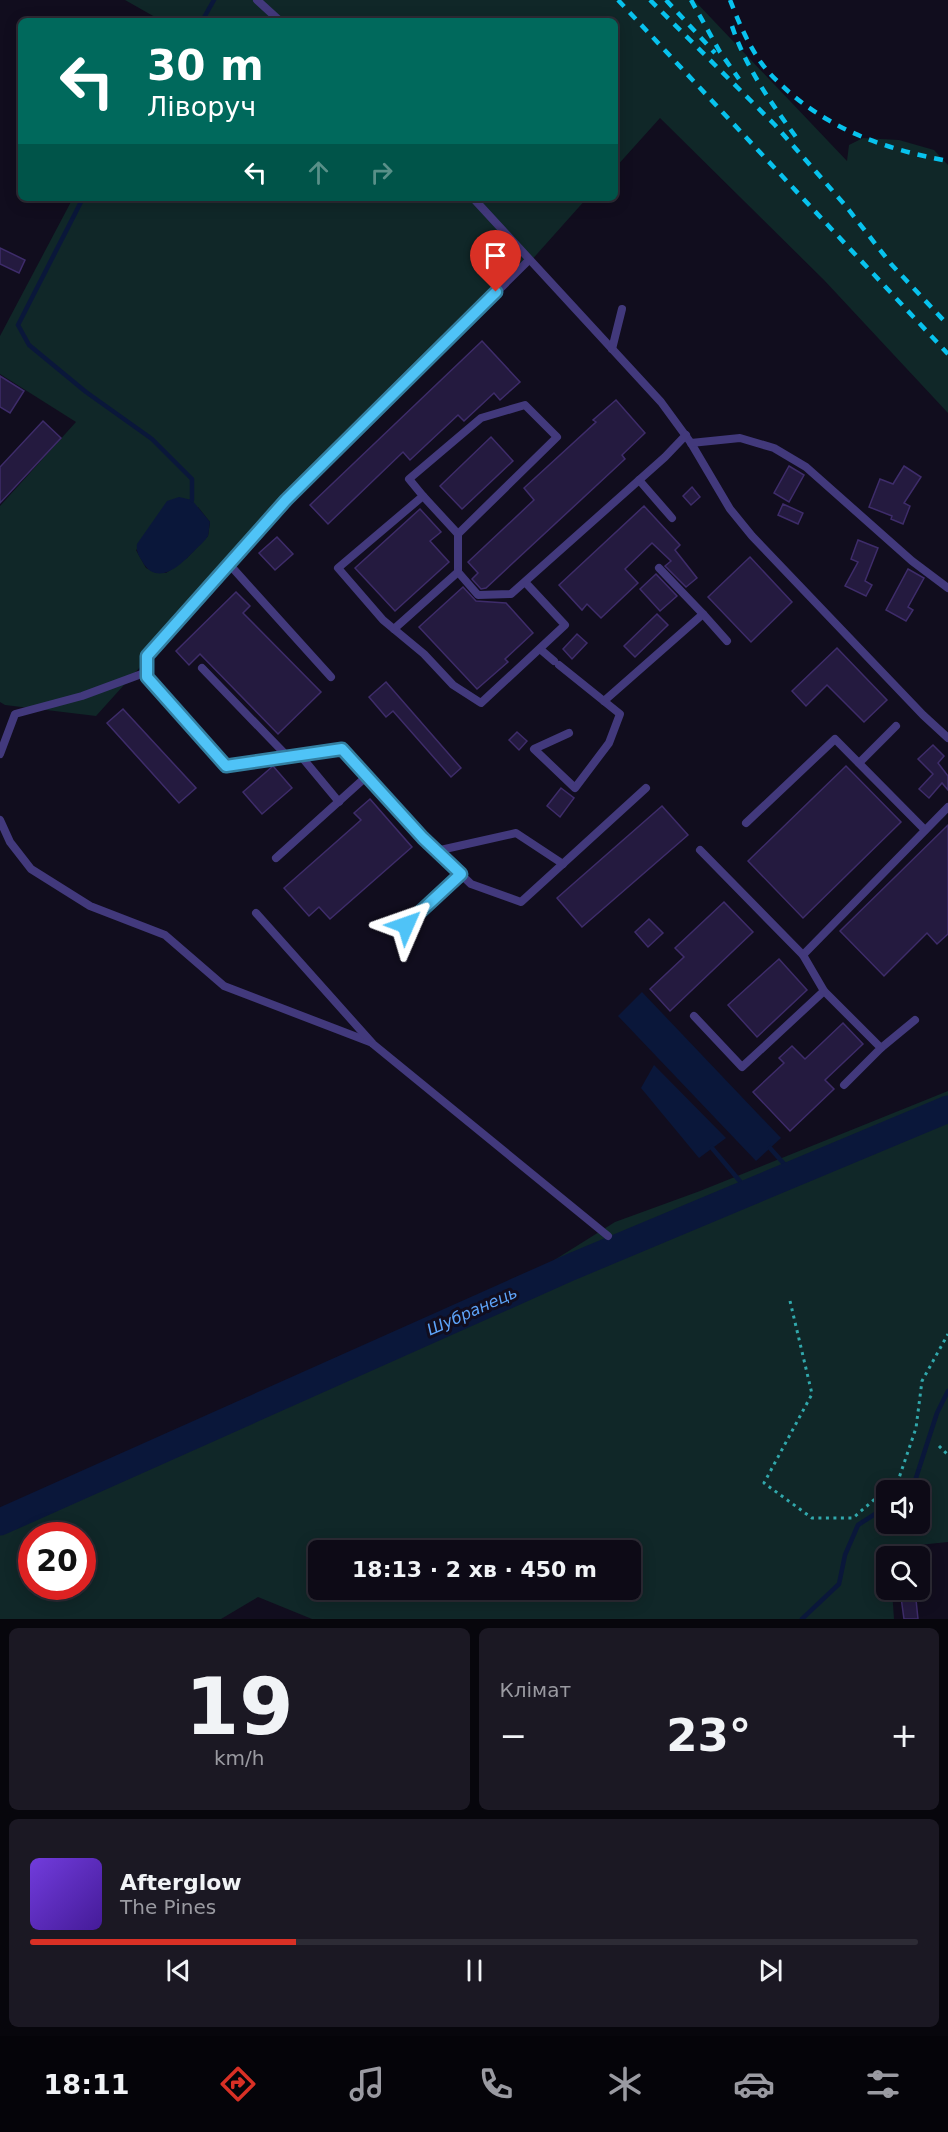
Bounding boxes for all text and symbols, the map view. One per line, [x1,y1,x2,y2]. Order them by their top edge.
text: 30 m [147,41,264,90]
icon: left [48,42,126,120]
text: Ліворуч [147,91,256,122]
icon: left [239,156,272,189]
icon: ahead [302,156,335,189]
icon: right [365,156,398,189]
pin [470,230,521,292]
icon: arrive [479,239,512,272]
position arrow [374,893,438,957]
water label: Шубранець [424,1283,520,1339]
map controls [876,1480,930,1600]
button: sound [876,1480,930,1534]
speed limit sign: 20 [18,1522,96,1600]
button: search [876,1546,930,1600]
text: 18:13 · 2 хв · 450 m [352,1557,597,1582]
text: 19 [185,1662,294,1752]
text: Клімат [500,1678,571,1702]
text: 23° [666,1709,751,1762]
text: − [500,1716,527,1755]
text: + [890,1716,918,1755]
text: km/h [214,1746,264,1770]
text: Afterglow [120,1870,242,1895]
text: The Pines [120,1895,216,1919]
icon: previous [162,1954,195,1987]
icon: pause [458,1954,491,1987]
icon: next [754,1954,787,1987]
icon: directions [217,2063,259,2105]
icon: music [346,2063,388,2105]
icon: phone [475,2063,517,2105]
icon: climate [604,2063,646,2105]
icon: car [733,2063,775,2105]
icon: filters [862,2063,904,2105]
text: 18:11 [44,2069,130,2100]

